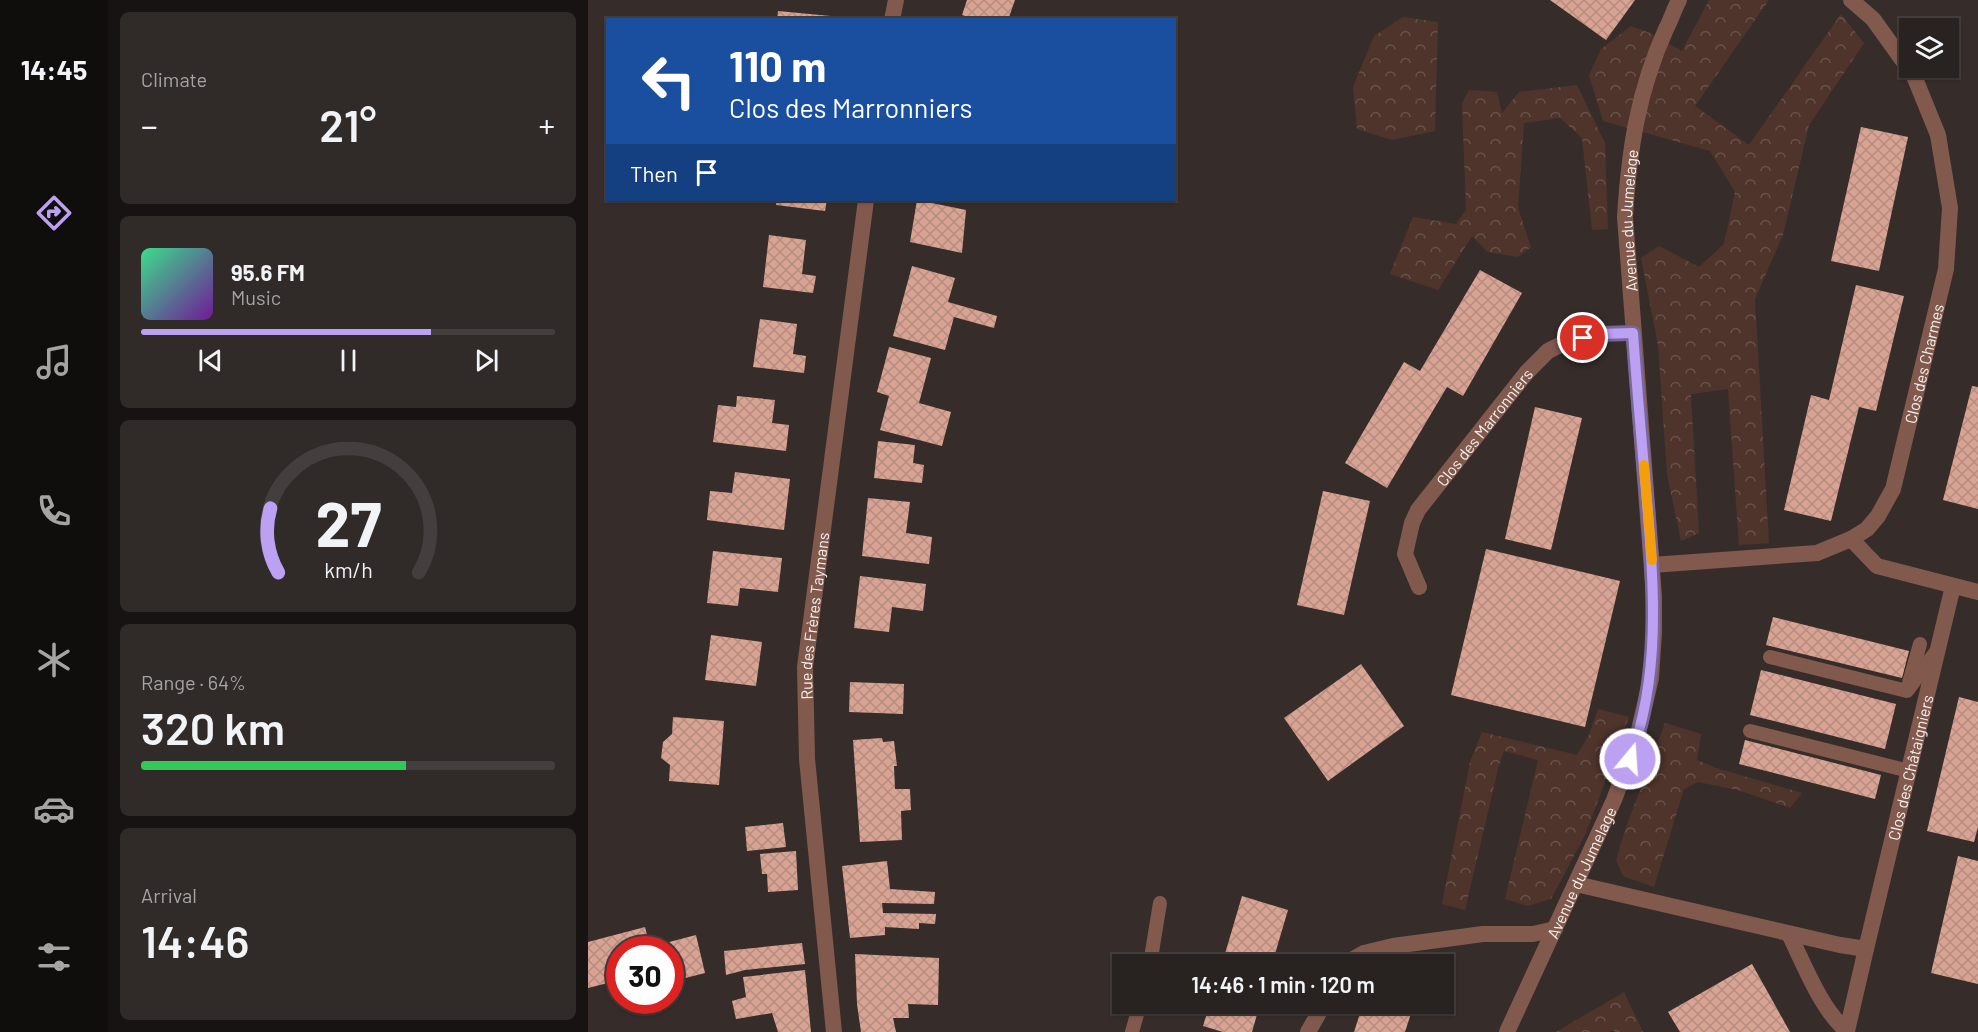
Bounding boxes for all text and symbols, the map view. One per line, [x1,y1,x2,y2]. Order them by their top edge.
map controls [1899,18,1959,78]
button: layers [1899,18,1959,78]
text: 110 m [729,40,826,90]
icon: left [630,42,708,120]
text: 14:45 [21,53,87,85]
text: Climate [141,67,207,91]
text: Clos des Marronniers [729,91,972,123]
text: 21° [319,97,377,151]
text: − [141,105,158,145]
text: + [538,105,555,145]
street label: Avenue du Jumelage [1615,148,1641,292]
icon: arrive [690,156,723,189]
text: Then [630,160,678,186]
icon: directions [33,192,75,234]
text: 95.6 FM [231,259,305,285]
text: Music [231,285,281,309]
street label: Clos des Charmes [1900,302,1947,425]
pin [1557,312,1608,363]
icon: arrive [1566,321,1599,354]
icon: music [33,341,75,383]
icon: previous [194,344,227,377]
icon: pause [332,344,365,377]
icon: next [470,344,503,377]
street label: Clos des Marronniers [1432,364,1536,489]
text: 27 [315,485,381,559]
icon: phone [33,490,75,532]
street label: Rue des Frères Taymans [795,531,832,700]
text: km/h [324,557,372,582]
icon: climate [33,639,75,681]
text: Range · 64% [141,670,246,694]
street label: Clos des Châtaigniers [1883,693,1936,842]
text: 320 km [141,700,285,754]
position arrow [1598,727,1662,791]
icon: car [33,788,75,830]
street label: Avenue du Jumelage [1542,803,1619,941]
text: Arrival [141,883,197,907]
text: 14:46 [141,913,249,967]
icon: filters [33,936,75,978]
speed limit sign: 30 [606,936,684,1014]
text: 14:46 · 1 min · 120 m [1191,971,1375,997]

